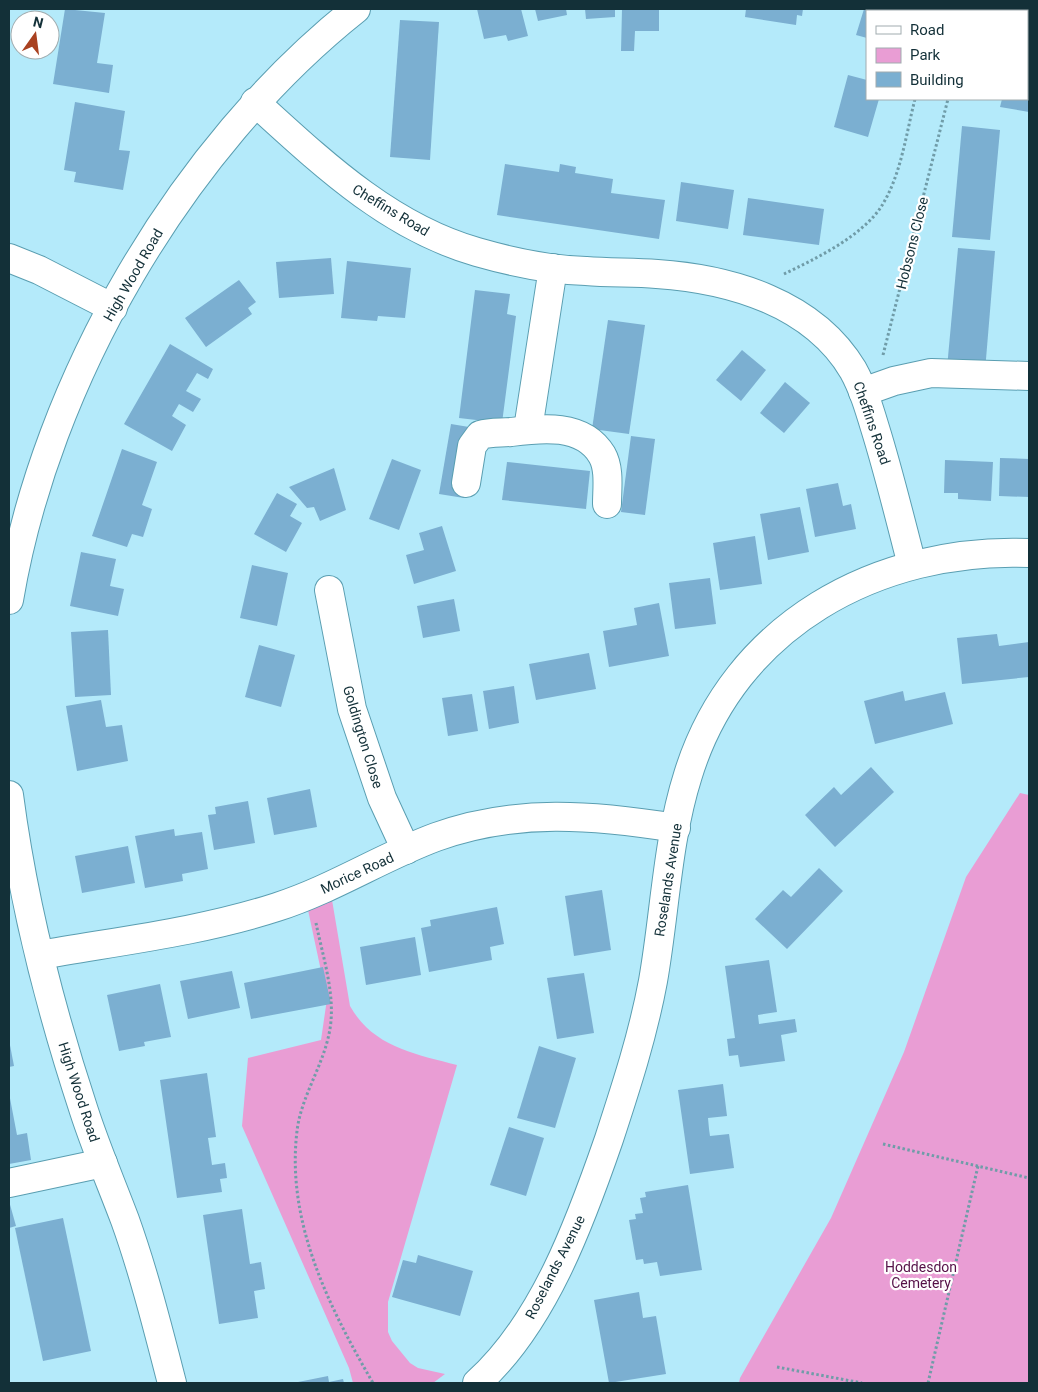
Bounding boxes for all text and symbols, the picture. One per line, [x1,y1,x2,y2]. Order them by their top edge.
north arrow [10,10,60,60]
legend [866,10,1028,100]
text: N [31,13,45,31]
text: Road [910,21,944,39]
text: Park [910,46,941,64]
text: Building [910,71,964,89]
street label: Cheffins Road [350,181,432,239]
street label: Hobsons Close [893,195,931,291]
street label: High Wood Road [100,226,166,324]
street label: Cheffins Road [850,379,894,467]
street label: Goldington Close [340,684,386,790]
street label: Roselands Avenue [651,822,685,938]
street label: Morice Road [318,849,396,897]
street label: High Wood Road [55,1040,103,1144]
street label: Roselands Avenue [522,1212,588,1322]
park label: Hoddesdon Cemetery [885,1259,957,1291]

